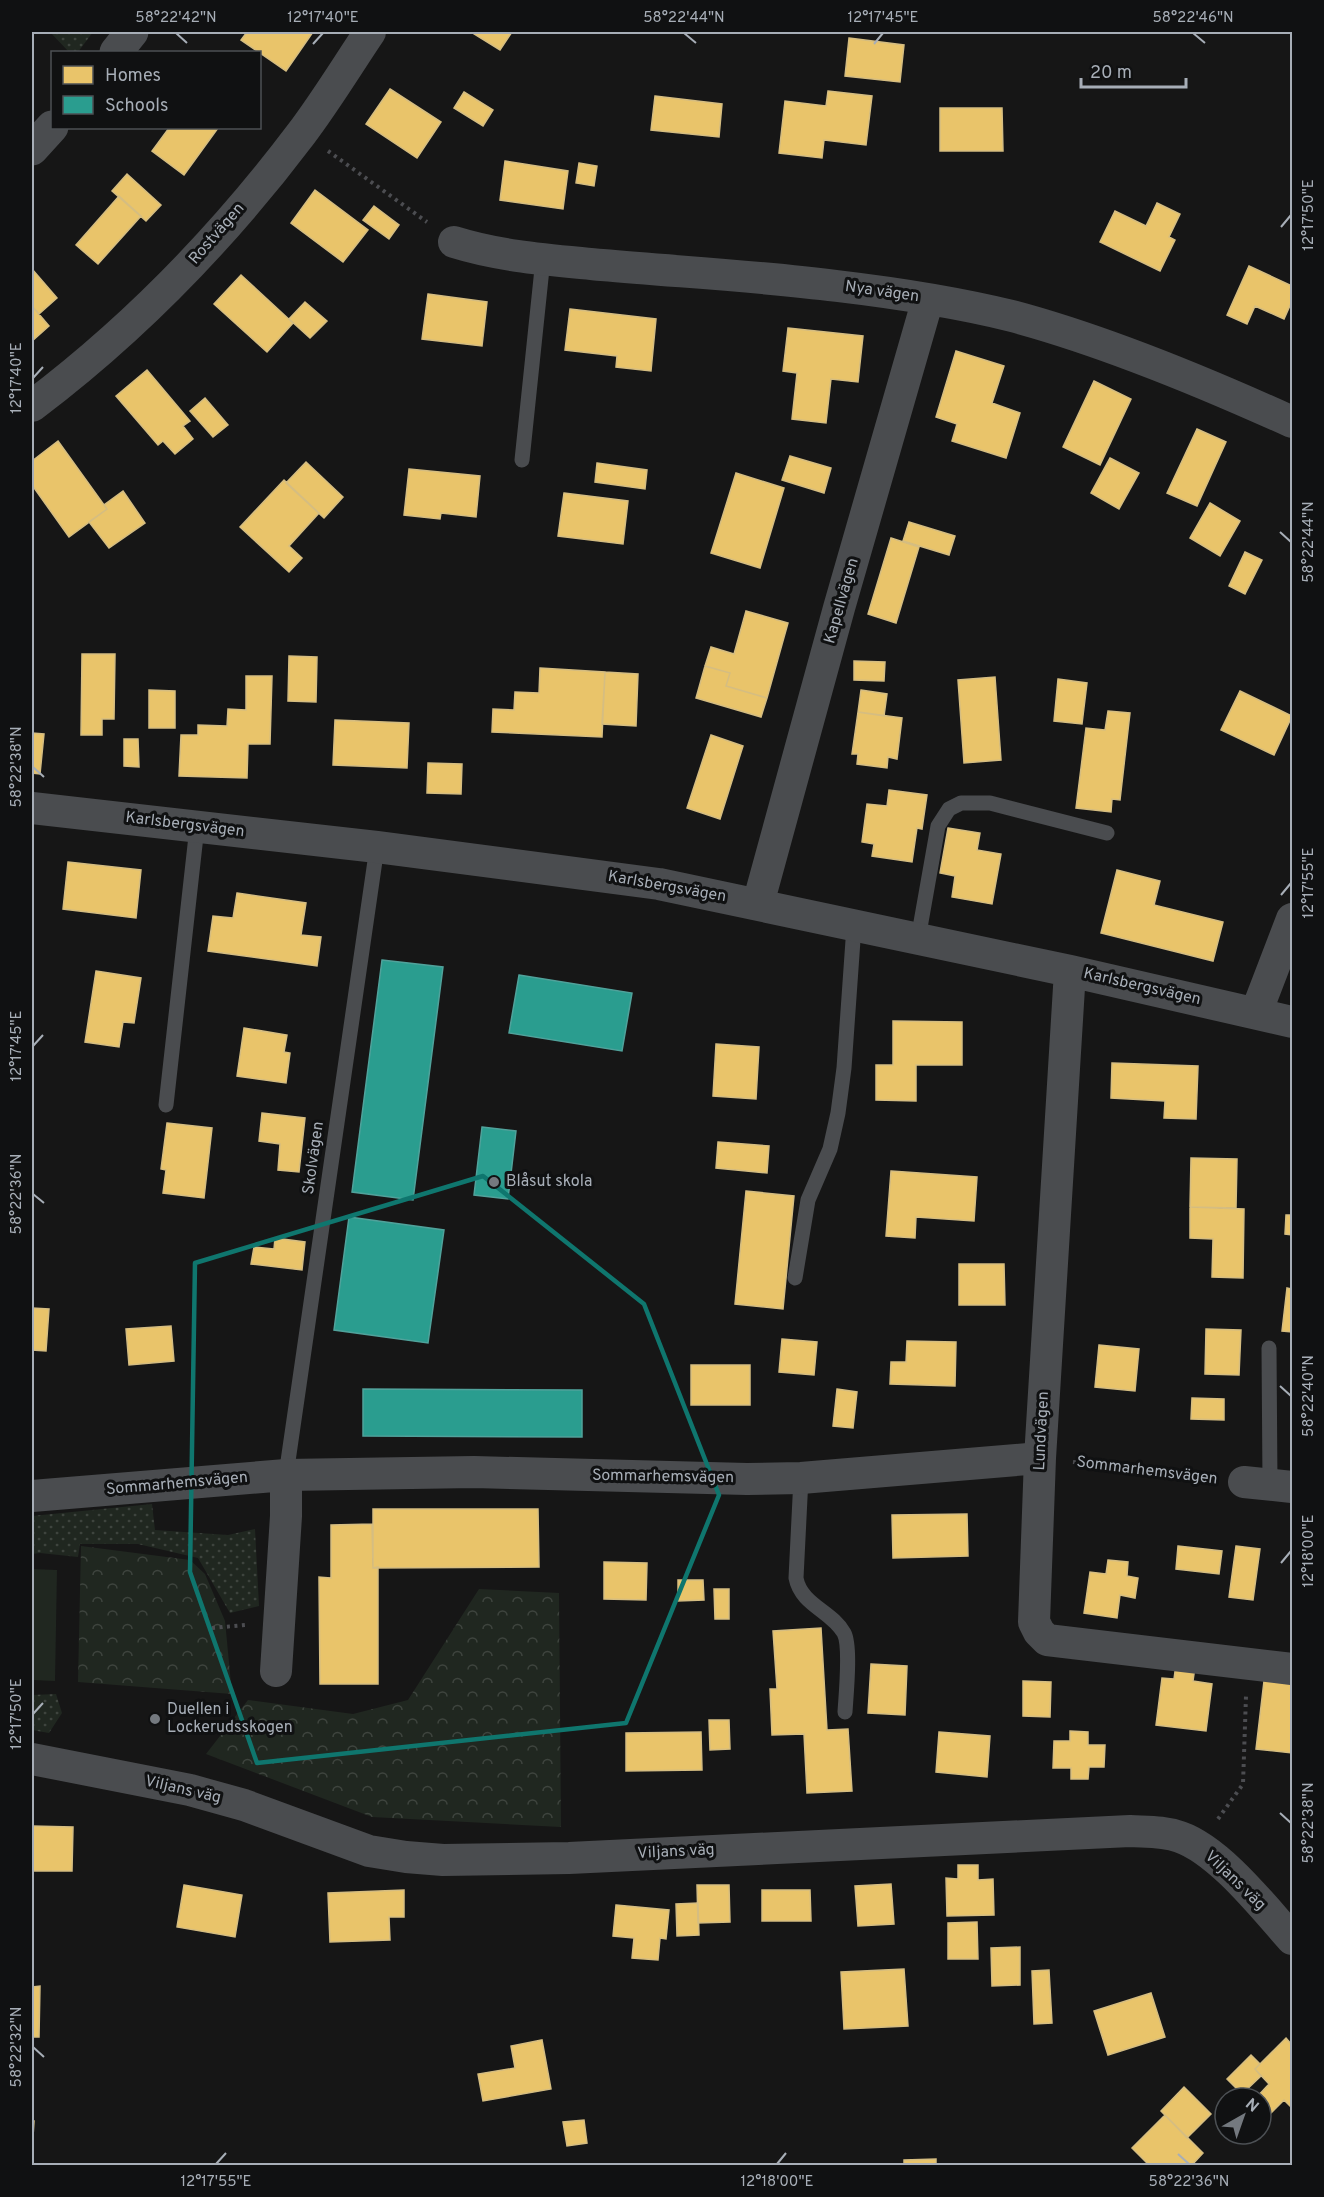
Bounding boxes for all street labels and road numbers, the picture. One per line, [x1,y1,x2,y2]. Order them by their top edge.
street label: Rostvägen [185,199,249,269]
street label: Nya vägen [844,277,920,307]
street label: Kapellvägen [820,556,864,646]
street label: Karlsbergsvägen [124,808,246,842]
street label: Karlsbergsvägen [606,867,728,907]
street label: Karlsbergsvägen [1081,964,1203,1010]
street label: Skolvägen [299,1120,329,1196]
street label: Lundvägen [1030,1391,1054,1471]
street label: Sommarhemsvägen [1075,1452,1219,1490]
street label: Sommarhemsvägen [592,1466,734,1488]
street label: Sommarhemsvägen [105,1468,249,1500]
street label: Viljans väg [143,1772,223,1808]
street label: Viljans väg [637,1840,715,1864]
street label: Viljans väg [1200,1847,1270,1915]

